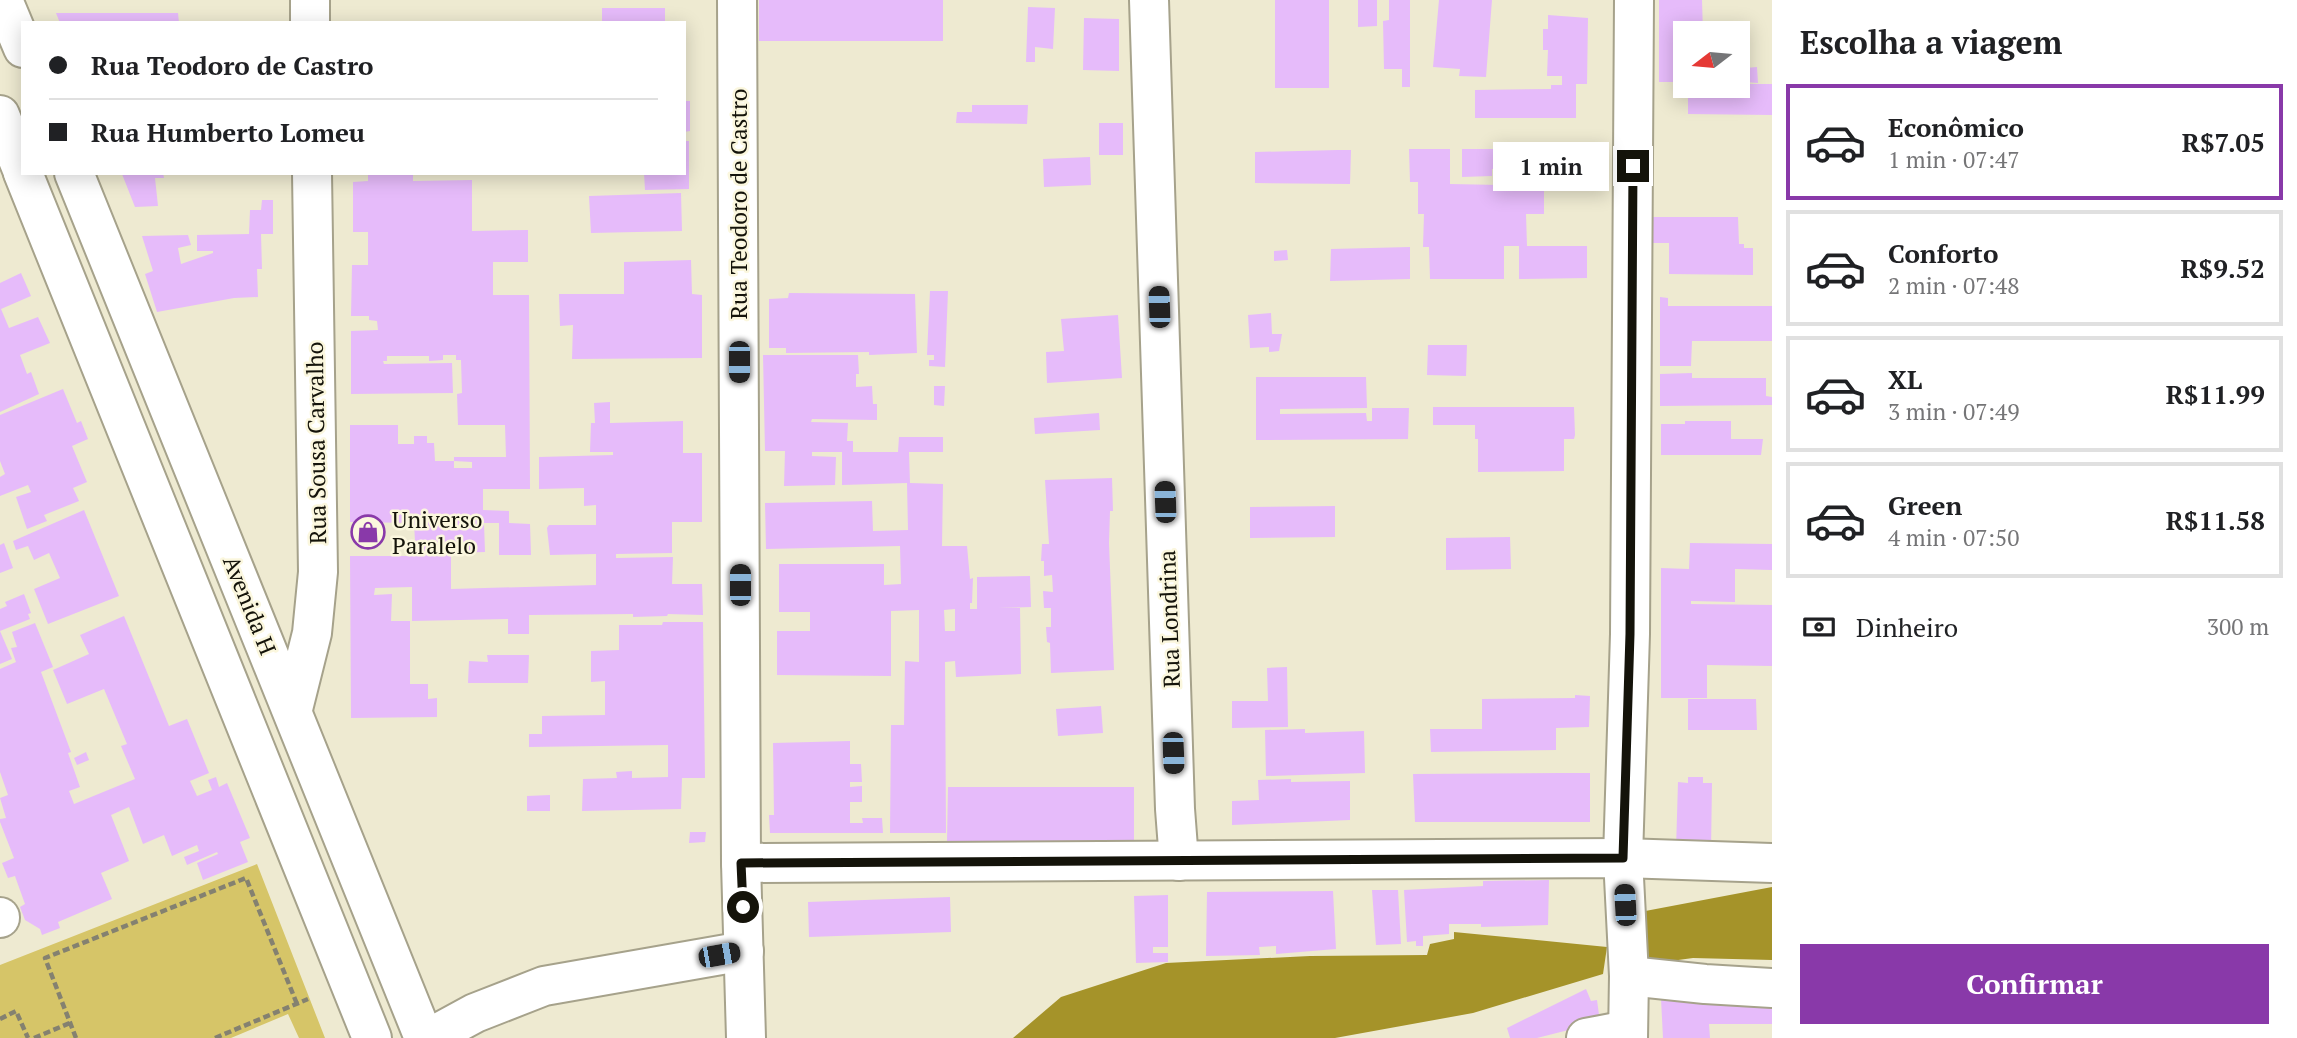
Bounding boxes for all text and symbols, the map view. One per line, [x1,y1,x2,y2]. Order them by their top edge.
north arrow [1673,21,1750,98]
map controls [1673,21,1750,98]
text: Escolha a viagem [1800,21,2062,63]
text: Rua Teodoro de Castro [91,48,374,82]
street label: Rua Teodoro de Castro [723,88,754,320]
text: Econômico [1888,110,2024,144]
icon: car [1804,111,1867,174]
text: Rua Humberto Lomeu [91,115,365,149]
text: R$7.05 [2182,125,2265,159]
callout: 1 min [1493,142,1608,190]
text: 1 min · 07:47 [1888,144,2020,175]
route end [1617,150,1649,182]
text: 1 min [1520,151,1582,182]
text: Conforto [1888,236,1998,270]
icon: car [1804,237,1867,300]
text: R$9.52 [2180,251,2265,285]
text: 2 min · 07:48 [1888,270,2020,301]
car [1148,286,1171,328]
street label: Rua Sousa Carvalho [299,341,333,545]
car [729,341,750,383]
text: XL [1888,362,1922,396]
icon: car [1804,363,1867,426]
text: R$11.99 [2166,377,2265,411]
text: 3 min · 07:49 [1888,396,2020,427]
car [1154,481,1177,523]
text: Green [1888,488,1962,522]
icon: car [1804,489,1867,552]
text: R$11.58 [2166,503,2265,537]
place label: Universo Paralelo [392,504,482,561]
shop icon: Universo Paralelo [349,513,387,551]
text: 4 min · 07:50 [1888,522,2020,553]
street label: Rua Londrina [1151,549,1187,688]
street label: Avenida H [216,551,284,659]
car [730,564,751,606]
icon: cash [1800,608,1838,646]
text: Dinheiro [1856,610,1958,644]
text: 300 m [2207,611,2269,642]
car [1162,732,1185,774]
car [1614,883,1637,927]
route start [727,891,759,923]
car [697,941,742,969]
button: Confirmar [1800,944,2269,1024]

